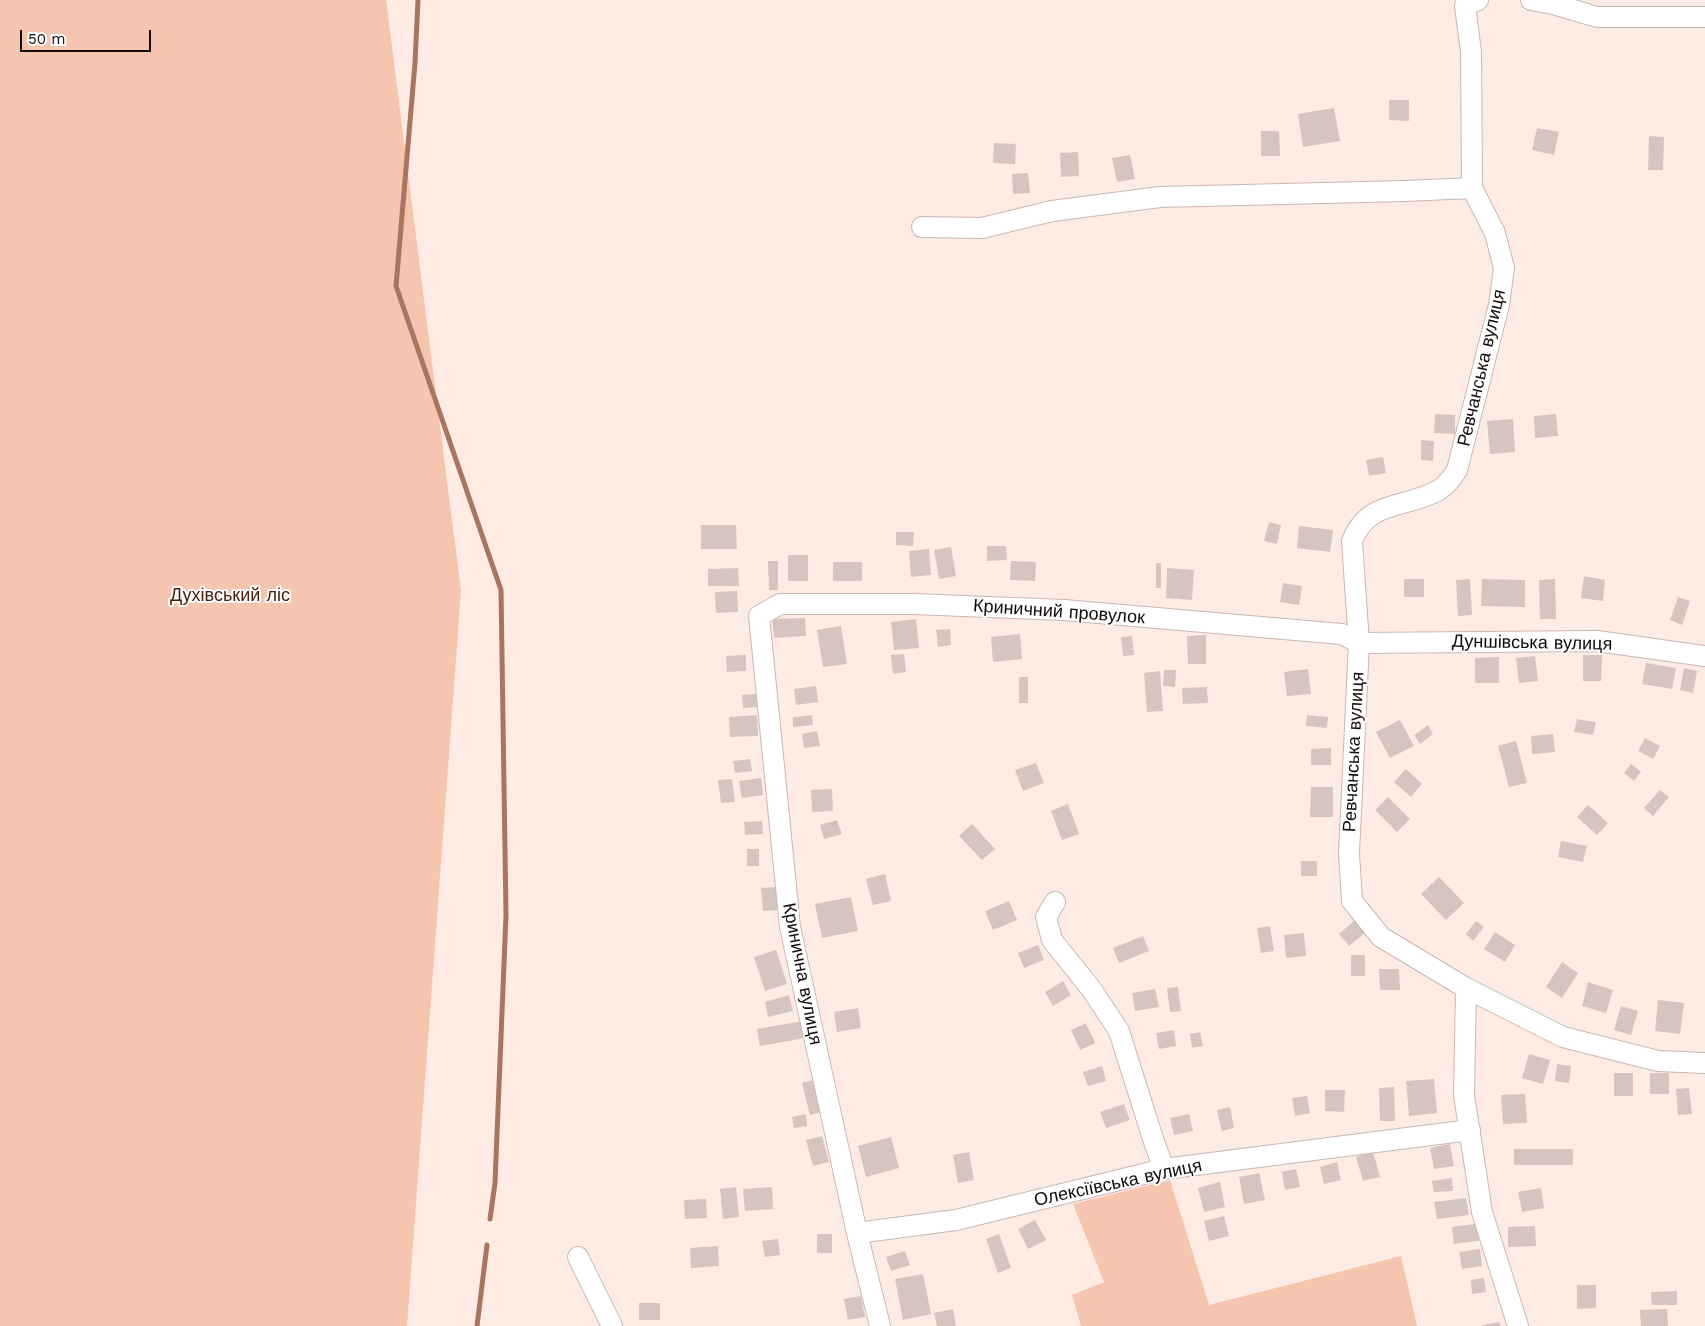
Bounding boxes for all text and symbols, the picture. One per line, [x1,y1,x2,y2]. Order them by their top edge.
scale bar [22,20,154,52]
text: 50 m [28,30,65,48]
street label: Ревчанська вулиця [1453,287,1511,449]
park label: Духівський ліс [170,585,290,607]
street label: Криничний провулок [972,595,1146,629]
street label: Дуншівська вулиця [1452,631,1612,655]
street label: Ревчанська вулиця [1339,671,1369,833]
street label: Кринична вулиця [778,901,826,1047]
street label: Олексіївська вулиця [1032,1155,1204,1211]

